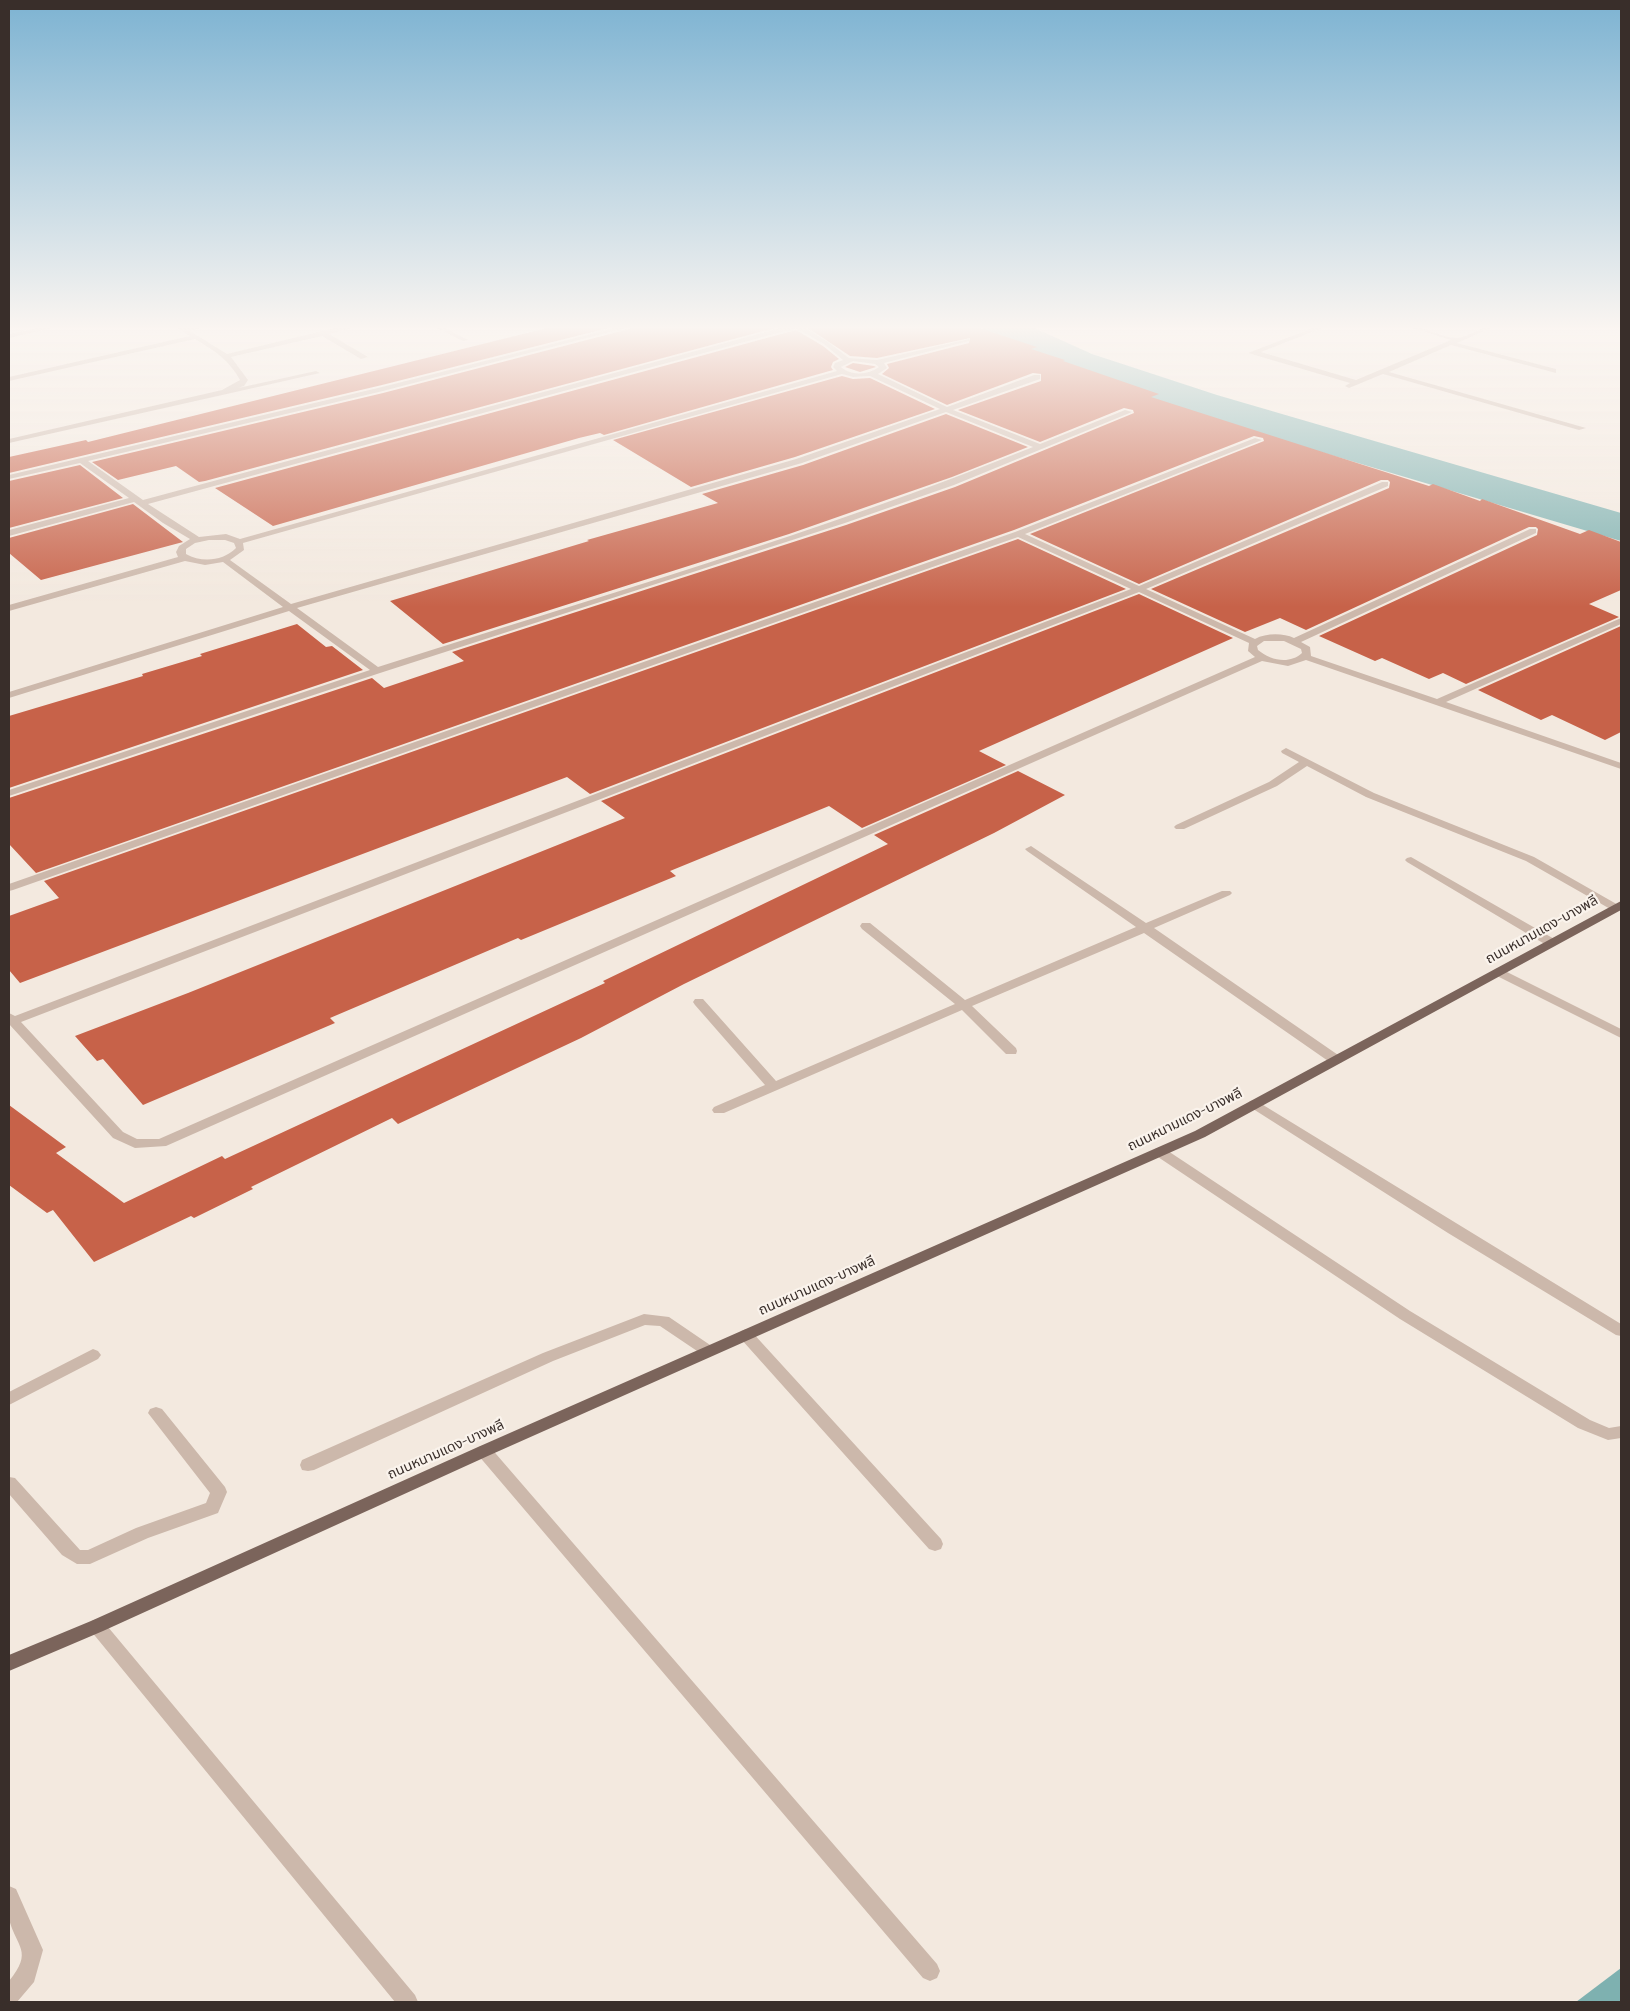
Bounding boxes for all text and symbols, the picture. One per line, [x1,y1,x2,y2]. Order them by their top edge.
street label: ถนนหนามแดง-บางพลี [1483,892,1601,968]
street label: ถนนหนามแดง-บางพลี [1125,1085,1245,1155]
street label: ถนนหนามแดง-บางพลี [756,1253,878,1319]
street label: ถนนหนามแดง-บางพลี [385,1417,507,1483]

